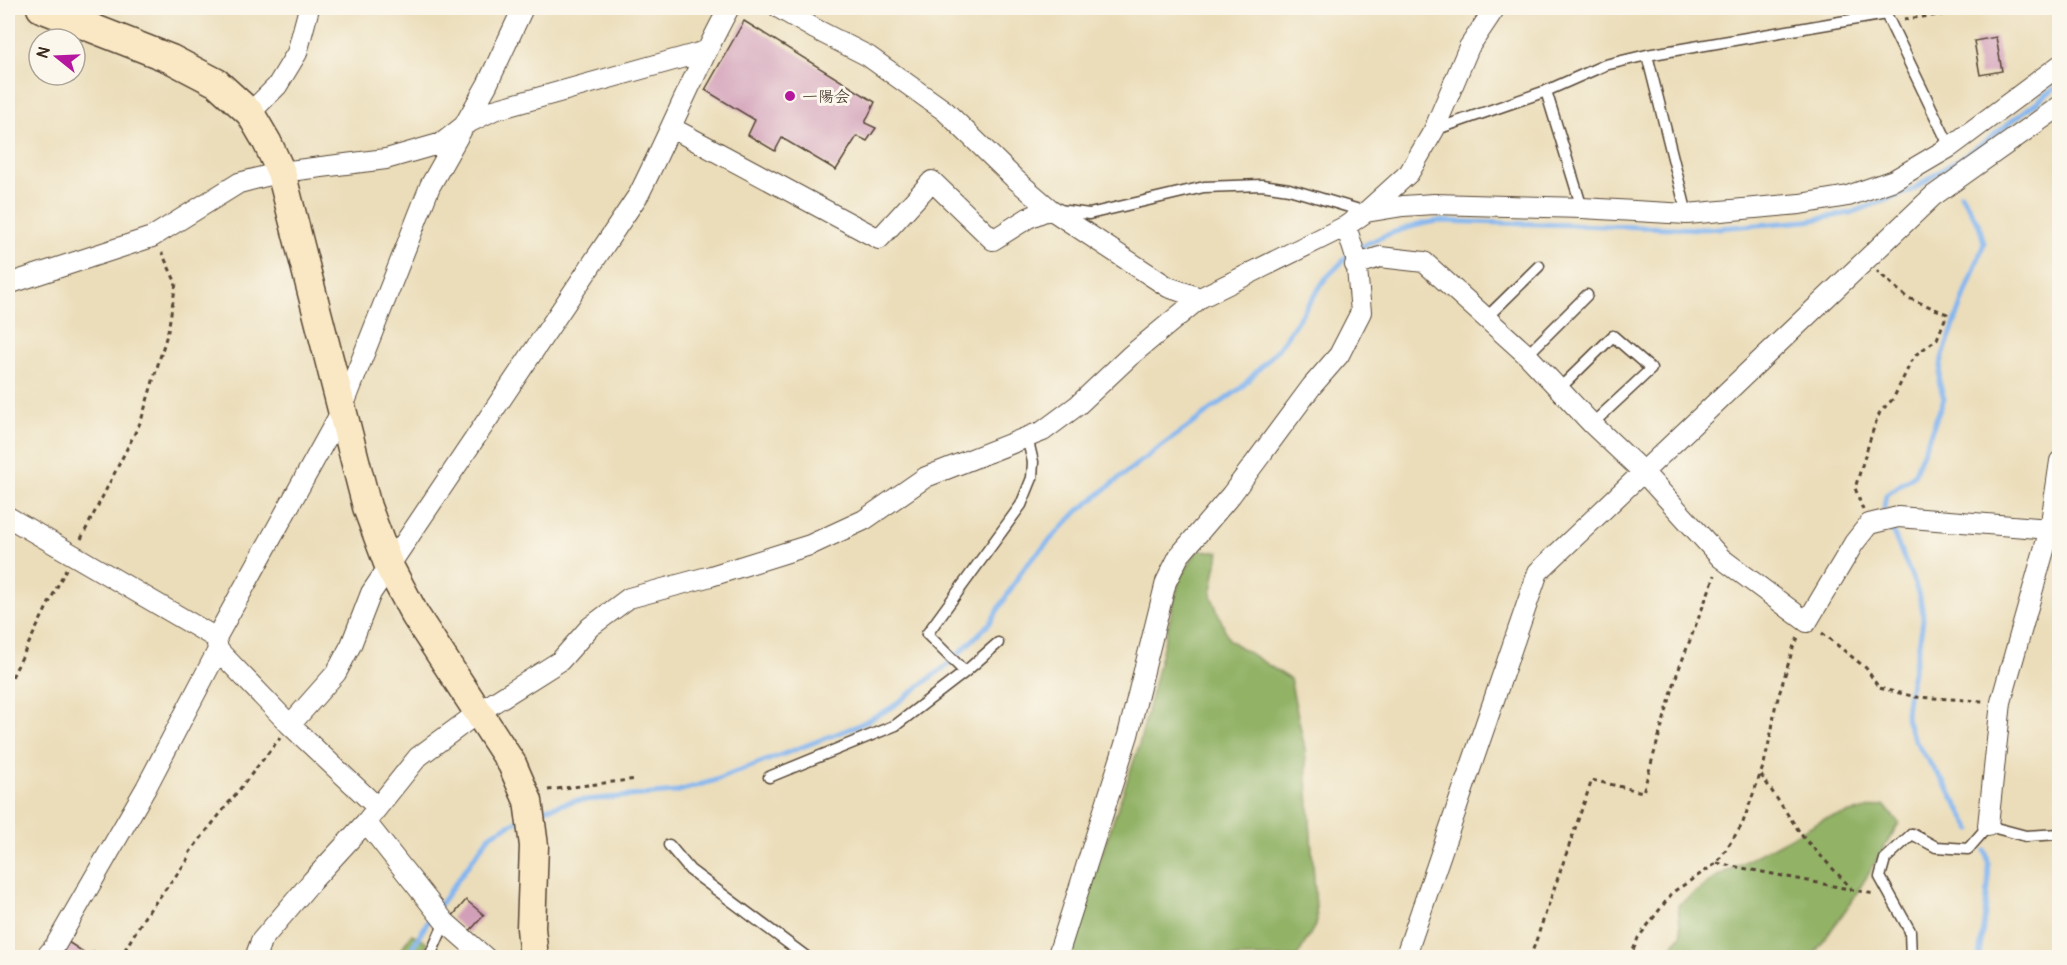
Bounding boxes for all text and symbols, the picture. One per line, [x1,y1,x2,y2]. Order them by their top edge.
north arrow [27,27,87,87]
text: N [33,44,55,61]
place label: 一陽会 [802,87,850,107]
marker: 一陽会 [783,89,797,103]

